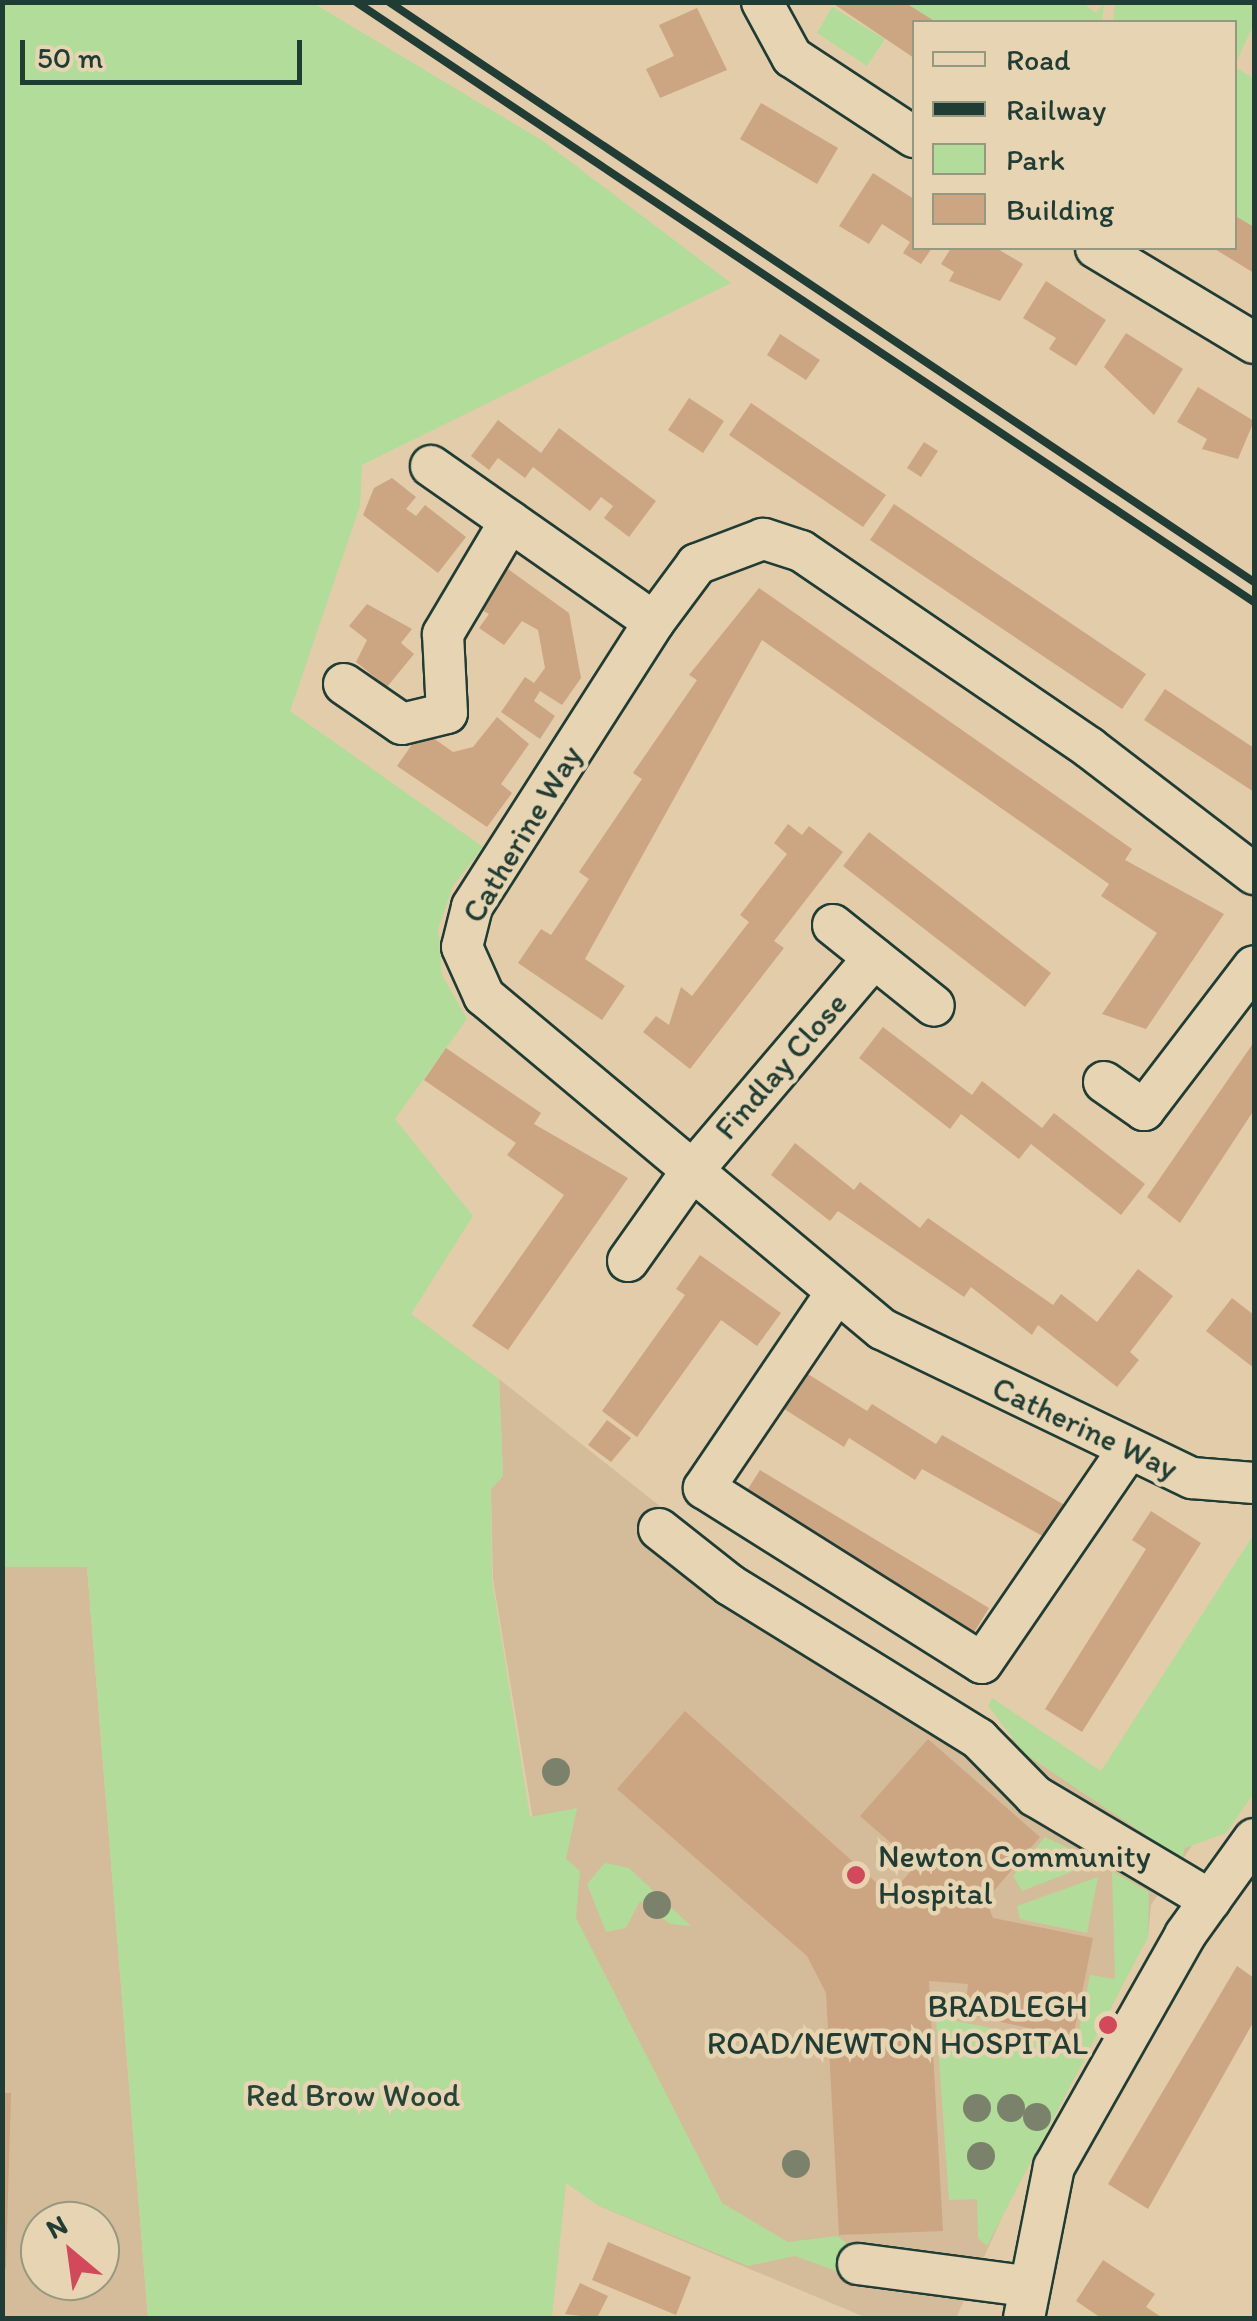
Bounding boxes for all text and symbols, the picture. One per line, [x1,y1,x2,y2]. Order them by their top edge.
scale bar [25,20,308,82]
legend [912,20,1237,250]
text: 50 m [37,39,103,76]
text: Road [1006,41,1071,78]
text: Railway [1006,91,1106,128]
text: Park [1006,141,1065,178]
text: Building [1006,191,1114,228]
street label: Catherine Way [454,739,590,929]
street label: Findlay Close [707,985,855,1147]
street label: Catherine Way [986,1368,1184,1488]
place label: Newton Community Hospital [878,1838,1151,1913]
marker: Newton Community Hospital [843,1862,869,1888]
place label: BRADLEGH ROAD/NEWTON HOSPITAL [710,1988,1088,2063]
marker: BRADLEGH ROAD/NEWTON HOSPITAL [1097,2014,1119,2036]
park label: Red Brow Wood [246,2076,460,2114]
north arrow [20,2201,120,2301]
text: N [40,2207,73,2246]

